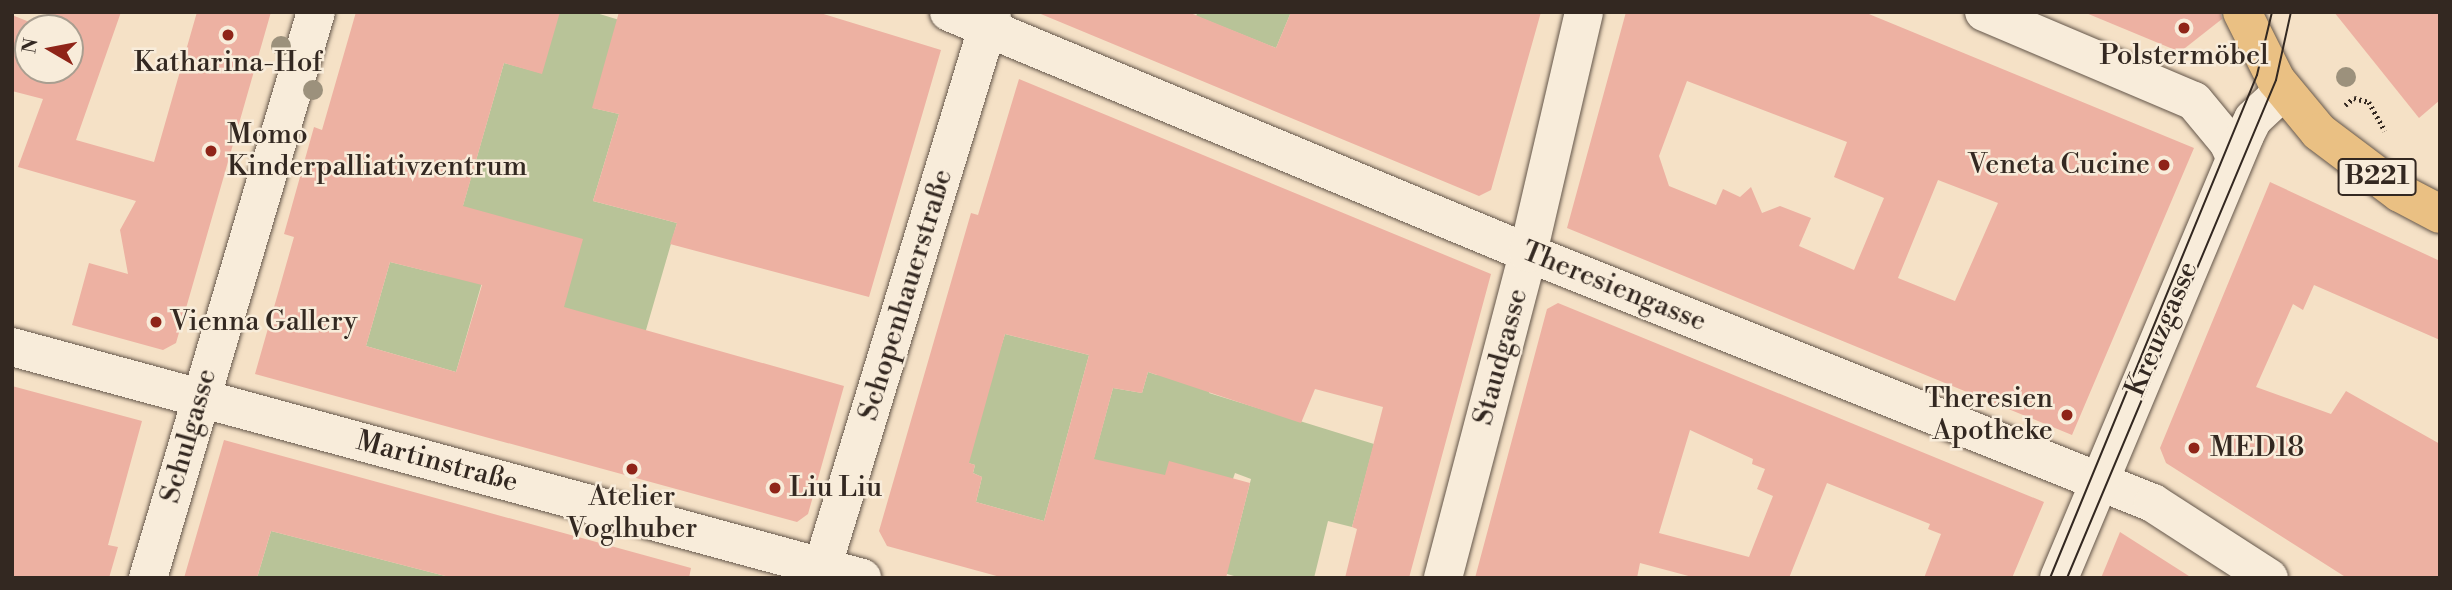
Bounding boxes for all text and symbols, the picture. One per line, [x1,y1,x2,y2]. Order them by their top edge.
north arrow [14,14,84,84]
marker: Polstermöbel [2176,20,2192,36]
marker: Katharina-Hof [220,27,236,43]
text: N [17,36,43,55]
place label: Polstermöbel [2100,39,2268,73]
place label: Katharina-Hof [134,46,322,80]
place label: Momo Kinderpalliativzentrum [227,118,527,184]
marker: Momo Kinderpalliativzentrum [201,141,221,161]
place label: Veneta Cucine [1968,148,2150,182]
road number: B221 [2337,154,2417,200]
marker: Veneta Cucine [2156,157,2172,173]
street label: Schopenhauerstraße [852,165,960,425]
street label: Theresiengasse [1517,235,1711,339]
street label: Kreuzgasse [2119,257,2205,401]
street label: Staudgasse [1467,285,1535,429]
place label: Vienna Gallery [170,305,357,339]
marker: Vienna Gallery [148,314,164,330]
street label: Schulgasse [154,365,224,507]
place label: Theresien Apotheke [1925,382,2053,448]
marker: Theresien Apotheke [2059,407,2075,423]
street label: Martinstraße [352,424,522,500]
place label: MED18 [2210,431,2305,465]
marker: MED18 [2184,438,2204,458]
marker: Atelier Voglhuber [624,461,640,477]
place label: Liu Liu [789,471,882,505]
place label: Atelier Voglhuber [567,480,697,546]
marker: Liu Liu [767,480,783,496]

